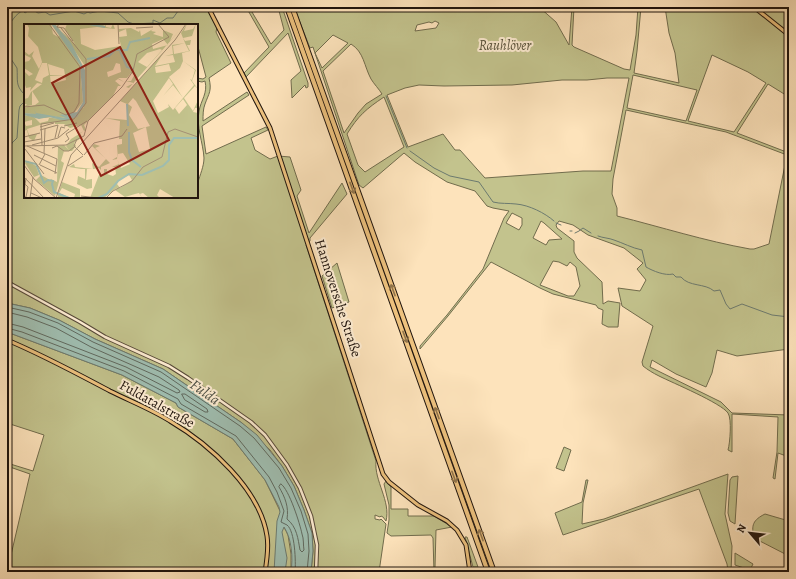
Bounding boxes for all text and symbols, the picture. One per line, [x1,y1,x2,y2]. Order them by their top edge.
inset map [24,24,198,198]
park label: Rauhlöver [479,36,532,55]
one-way arrow [348,182,356,194]
street label: Hannoversche Straße [310,237,366,359]
one-way arrow [389,285,397,297]
one-way arrow [401,331,409,343]
street label: Fuldatalstraße [116,375,198,433]
water label: Fulda [186,375,224,409]
one-way arrow [433,407,441,419]
one-way arrow [451,470,459,482]
north arrow [730,513,770,553]
text: N [733,521,750,536]
one-way arrow [477,529,484,542]

